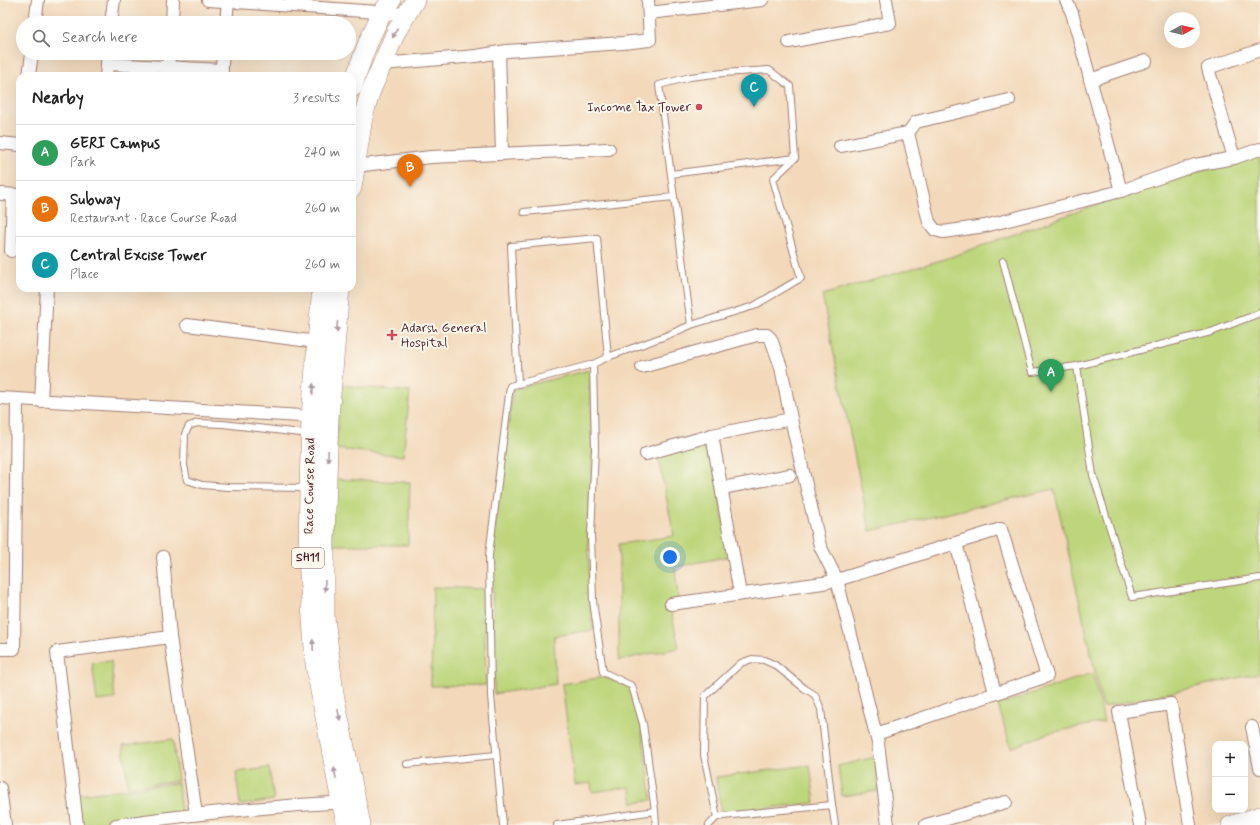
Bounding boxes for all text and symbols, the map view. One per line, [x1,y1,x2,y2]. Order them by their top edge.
north arrow [1164,12,1200,48]
search box [16,16,356,60]
icon: search [30,27,52,49]
text: Search here [62,28,138,48]
one-way arrow [392,28,398,39]
pin: C [741,74,767,107]
text: Nearby [32,87,84,109]
text: 3 results [293,90,340,107]
place label: Income Tax Tower [587,99,692,116]
marker: Income Tax Tower [694,102,704,112]
text: GERI Campus [70,134,160,154]
text: A [41,144,49,161]
text: 240 m [304,144,340,161]
text: Park [70,154,96,171]
pin: B [397,154,423,187]
text: Subway [70,190,121,210]
text: B [41,200,49,217]
text: 260 m [305,200,340,217]
text: Restaurant · Race Course Road [70,210,237,227]
text: Central Excise Tower [70,246,206,266]
text: C [40,256,50,273]
text: 260 m [305,256,340,273]
text: Place [70,266,99,283]
place label: Adarsh General Hospital [401,320,486,352]
one-way arrow [333,321,340,333]
marker: Adarsh General Hospital [386,329,398,341]
pin: A [1038,359,1064,392]
one-way arrow [310,383,317,396]
street label: Race Course Road [301,438,319,534]
one-way arrow [324,450,331,462]
your location [660,547,680,567]
road number: SH11 [292,548,324,568]
one-way arrow [322,580,328,593]
one-way arrow [310,638,316,651]
one-way arrow [336,709,342,722]
map controls [1212,741,1248,813]
button: + [1212,741,1248,777]
one-way arrow [332,767,338,779]
button: − [1212,777,1248,813]

